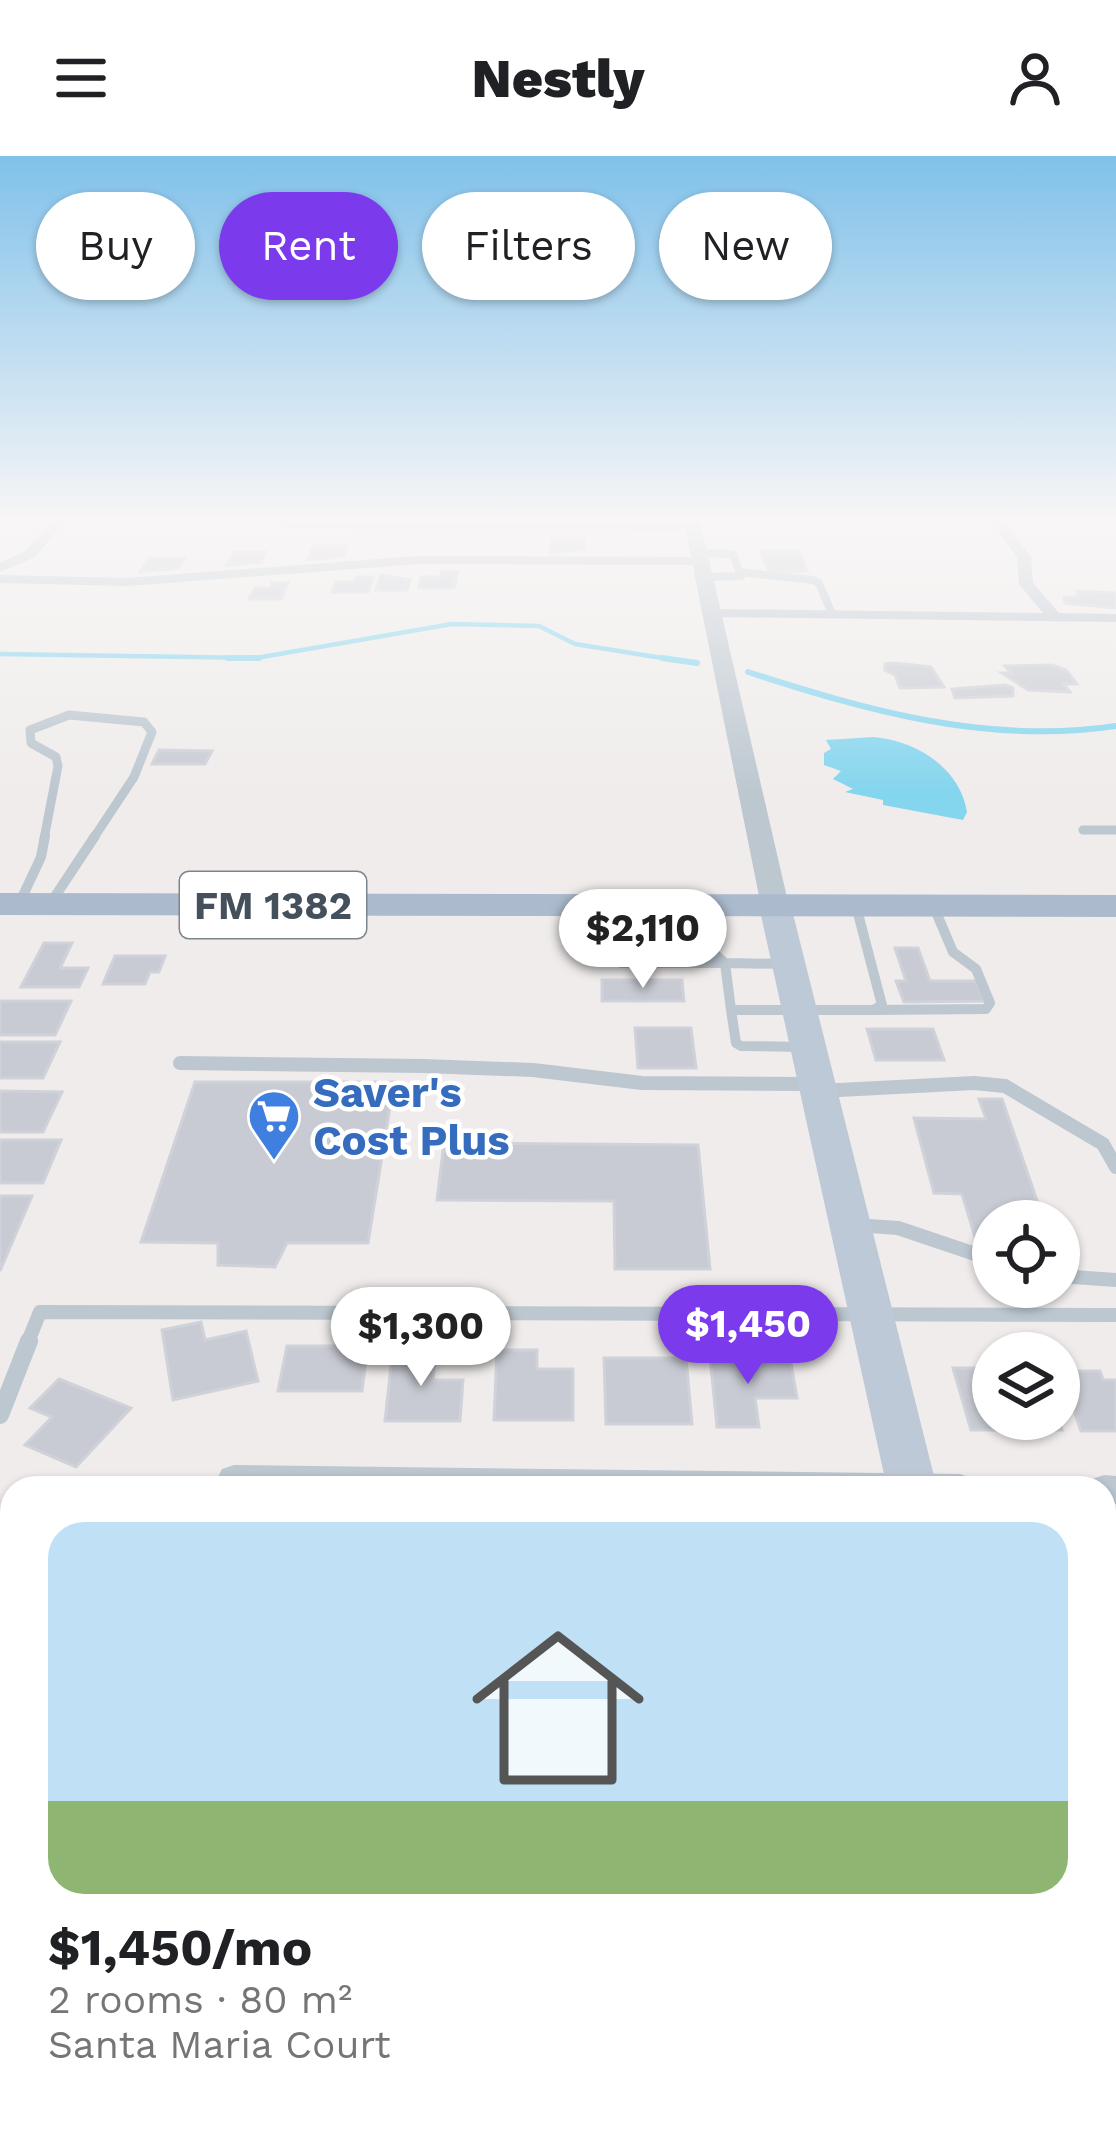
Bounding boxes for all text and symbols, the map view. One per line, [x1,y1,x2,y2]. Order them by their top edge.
icon: menu [48,45,114,111]
icon: person [1002,45,1068,111]
text: Nestly [472,47,644,110]
chip: Buy [36,192,195,300]
chip: Rent [219,192,398,300]
chip: Filters [422,192,635,300]
chip: New [659,192,832,300]
road number: FM 1382 [180,872,366,938]
pin: $2,110 [545,889,741,991]
text: $2,110 [586,905,700,950]
place label: Saver's Cost Plus [313,1068,510,1165]
supermarket icon: Saver's Cost Plus [246,1088,302,1162]
map controls [972,1200,1080,1440]
button: locate [972,1200,1080,1308]
pin: $1,450 [650,1285,846,1387]
pin: $1,300 [323,1287,519,1389]
text: $1,450 [685,1301,811,1346]
text: $1,300 [358,1303,484,1348]
button: layers [972,1332,1080,1440]
icon: home [450,1600,666,1816]
text: $1,450/mo [48,1918,312,1977]
text: 2 rooms · 80 m² [48,1977,352,2022]
text: Santa Maria Court [48,2022,391,2067]

